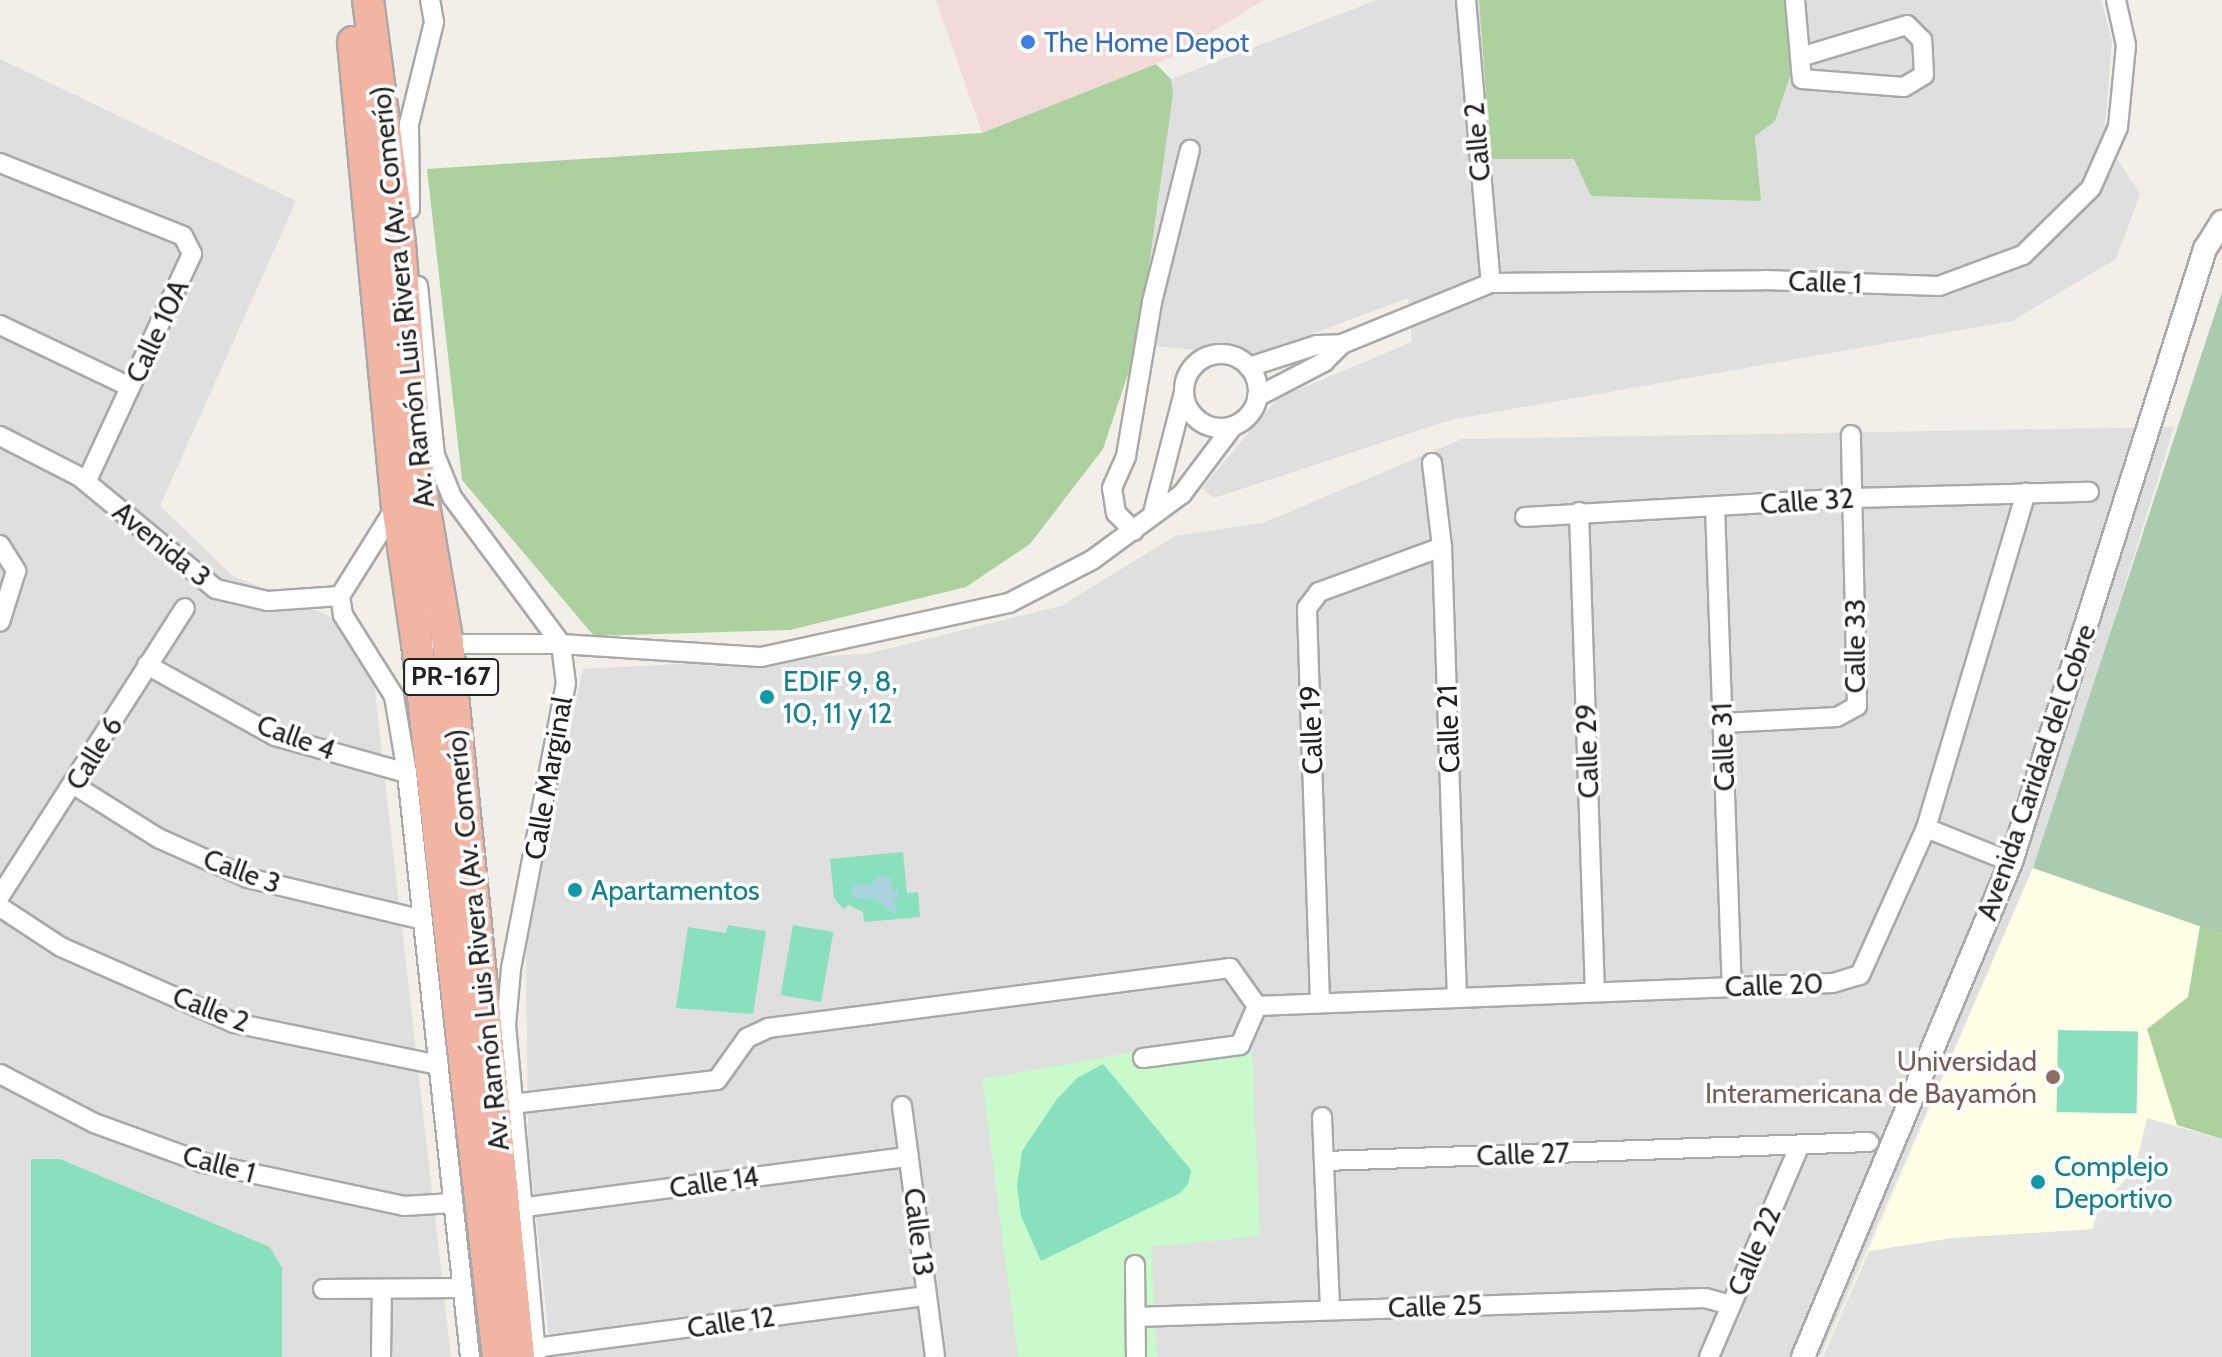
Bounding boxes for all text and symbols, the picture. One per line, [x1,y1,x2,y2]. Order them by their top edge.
place label: The Home Depot [1044,25,1249,59]
marker: The Home Depot [1019,33,1037,51]
street label: Av. Ramón Luis Rivera (Av. Comerío) [363,84,441,510]
street label: Calle 2 [1457,101,1497,183]
street label: Calle 1 [1788,264,1862,300]
street label: Calle 10A [119,274,195,388]
street label: Calle 32 [1759,481,1855,521]
street label: Avenida 3 [106,494,218,594]
street label: Calle 33 [1838,599,1872,693]
street label: Avenida Caridad del Cobre [1970,620,2102,924]
road number: PR-167 [403,655,499,699]
place label: EDIF 9, 8, 10, 11 y 12 [783,664,898,730]
street label: Calle 21 [1430,684,1466,774]
street label: Calle 19 [1293,685,1329,775]
marker: EDIF 9, 8, 10, 11 y 12 [758,688,776,706]
street label: Calle Marginal [517,694,579,862]
street label: Calle 31 [1705,702,1741,792]
street label: Calle 29 [1569,703,1605,799]
street label: Calle 4 [252,707,340,767]
street label: Calle 6 [58,710,130,796]
street label: Av. Ramón Luis Rivera (Av. Comerío) [438,727,516,1153]
street label: Calle 3 [199,842,285,900]
place label: Apartamentos [591,873,760,907]
marker: Apartamentos [566,881,584,899]
street label: Calle 20 [1724,966,1824,1004]
street label: Calle 2 [168,979,254,1039]
place label: Universidad Interamericana de Bayamón [1705,1044,2037,1110]
marker: Universidad Interamericana de Bayamón [2044,1068,2062,1086]
street label: Calle 27 [1476,1136,1570,1172]
street label: Calle 1 [179,1138,259,1190]
place label: Complejo Deportivo [2054,1149,2173,1215]
street label: Calle 14 [667,1159,761,1205]
marker: Complejo Deportivo [2029,1173,2047,1191]
street label: Calle 13 [897,1186,941,1278]
street label: Calle 22 [1720,1201,1788,1301]
street label: Calle 25 [1387,1288,1483,1324]
street label: Calle 12 [685,1299,777,1345]

